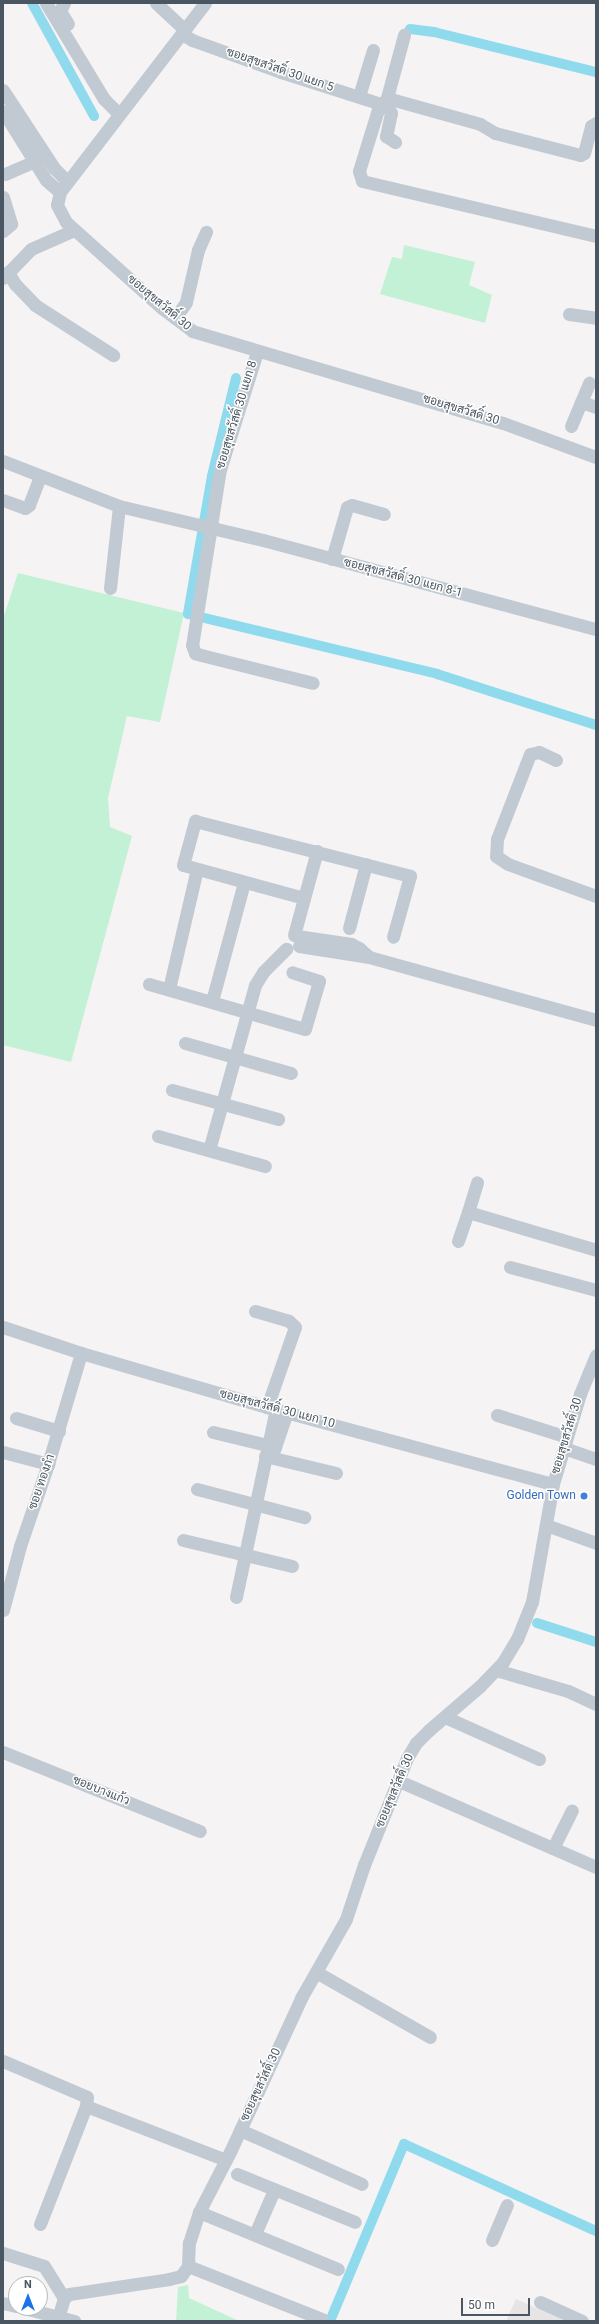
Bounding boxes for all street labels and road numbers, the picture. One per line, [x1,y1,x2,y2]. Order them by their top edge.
street label: ซอยสุขสวัสดิ์ 30 แยก 5 [224,45,336,95]
street label: ซอยสุขสวัสดิ์ 30 [124,272,194,334]
street label: ซอยสุขสวัสดิ์ 30 แยก 8 [214,359,260,471]
street label: ซอยสุขสวัสดิ์ 30 [421,392,501,428]
street label: ซอยสุขสวัสดิ์ 30 แยก 8-1 [342,555,464,601]
street label: ซอยสุขสวัสดิ์ 30 แยก 10 [218,1387,336,1431]
street label: ซอยสุขสวัสดิ์ 30 [549,1396,585,1476]
street label: ซอย ทองภํา [26,1452,58,1512]
street label: ซอยสุขสวัสดิ์ 30 [373,1752,417,1830]
street label: ซอยบางแก้ว [70,1773,132,1809]
street label: ซอยสุขสวัสดิ์ 30 [238,2046,284,2124]

